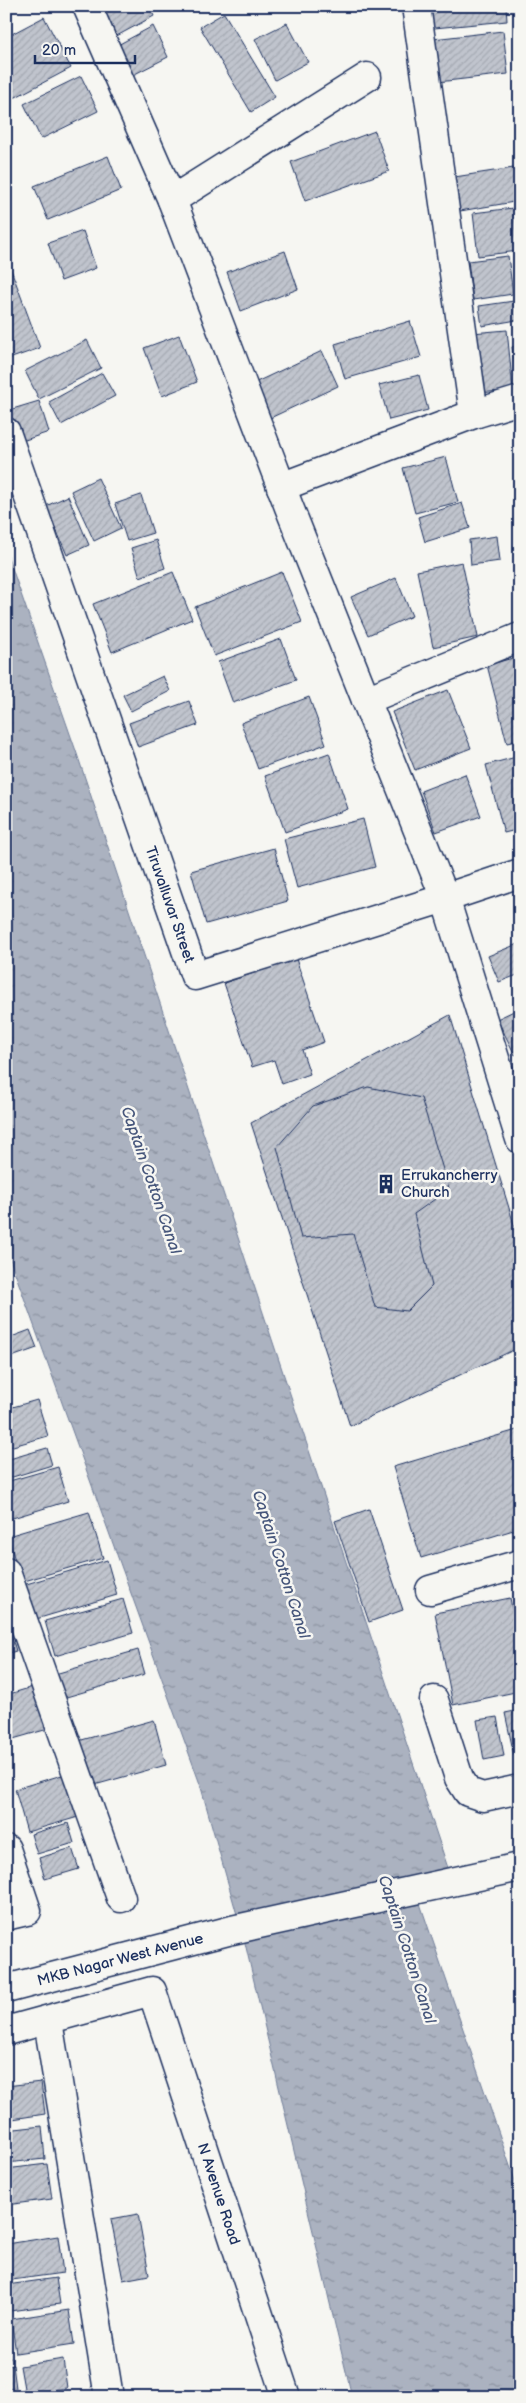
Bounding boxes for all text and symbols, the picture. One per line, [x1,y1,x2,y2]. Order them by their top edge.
scale bar [35,32,135,64]
text: 20 m [42,41,76,60]
street label: Tiruvalluvar Street [141,844,199,966]
water label: Captain Cotton Canal [116,1104,185,1258]
place label: Errukancherry Church [401,1166,498,1202]
building icon: Errukancherry Church [375,1173,397,1195]
water label: Captain Cotton Canal [248,1488,314,1642]
water label: Captain Cotton Canal [374,1873,440,2027]
street label: MKB Nagar West Avenue [35,1929,206,1990]
street label: N Avenue Road [193,2141,244,2247]

